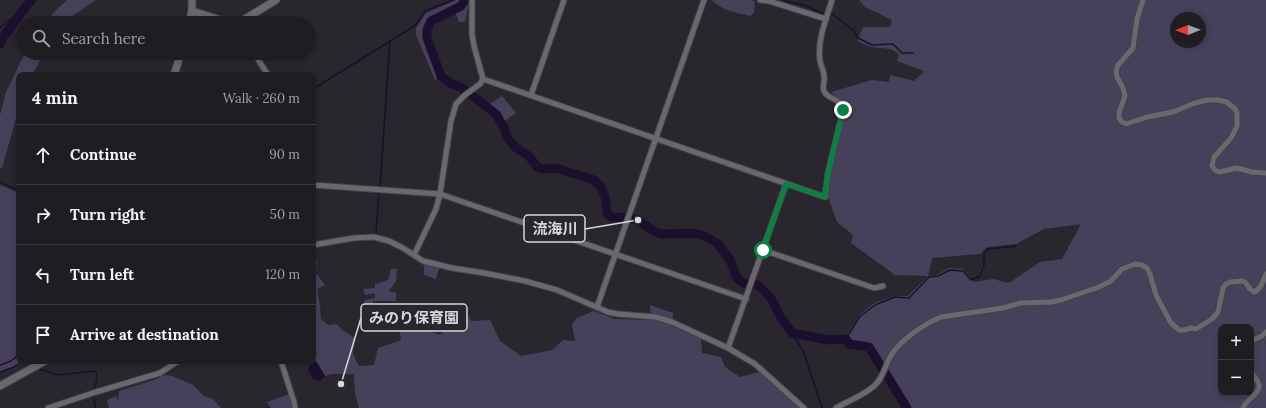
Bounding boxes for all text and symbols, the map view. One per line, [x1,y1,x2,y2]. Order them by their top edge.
north arrow [1170,12,1206,48]
search box [16,16,316,60]
icon: search [30,27,52,49]
text: Search here [62,29,145,48]
text: 4 min [32,87,78,109]
text: Walk · 260 m [223,90,300,107]
route end [834,101,852,119]
icon: ahead [32,144,54,166]
text: Continue [70,145,136,164]
text: 90 m [269,146,300,163]
icon: right [32,204,54,226]
text: Turn right [70,205,146,224]
text: 50 m [270,206,300,223]
callout: 流海川 [524,215,585,242]
text: 流海川 [532,219,578,238]
route start [754,241,772,259]
icon: left [32,264,54,286]
text: Turn left [70,265,134,284]
text: 120 m [265,266,300,283]
callout: みのり保育園 [361,304,467,331]
text: みのり保育園 [369,308,459,327]
icon: arrive [32,324,54,346]
map controls [1218,324,1254,396]
button: + [1218,324,1254,360]
text: Arrive at destination [70,325,219,344]
button: − [1218,360,1254,396]

